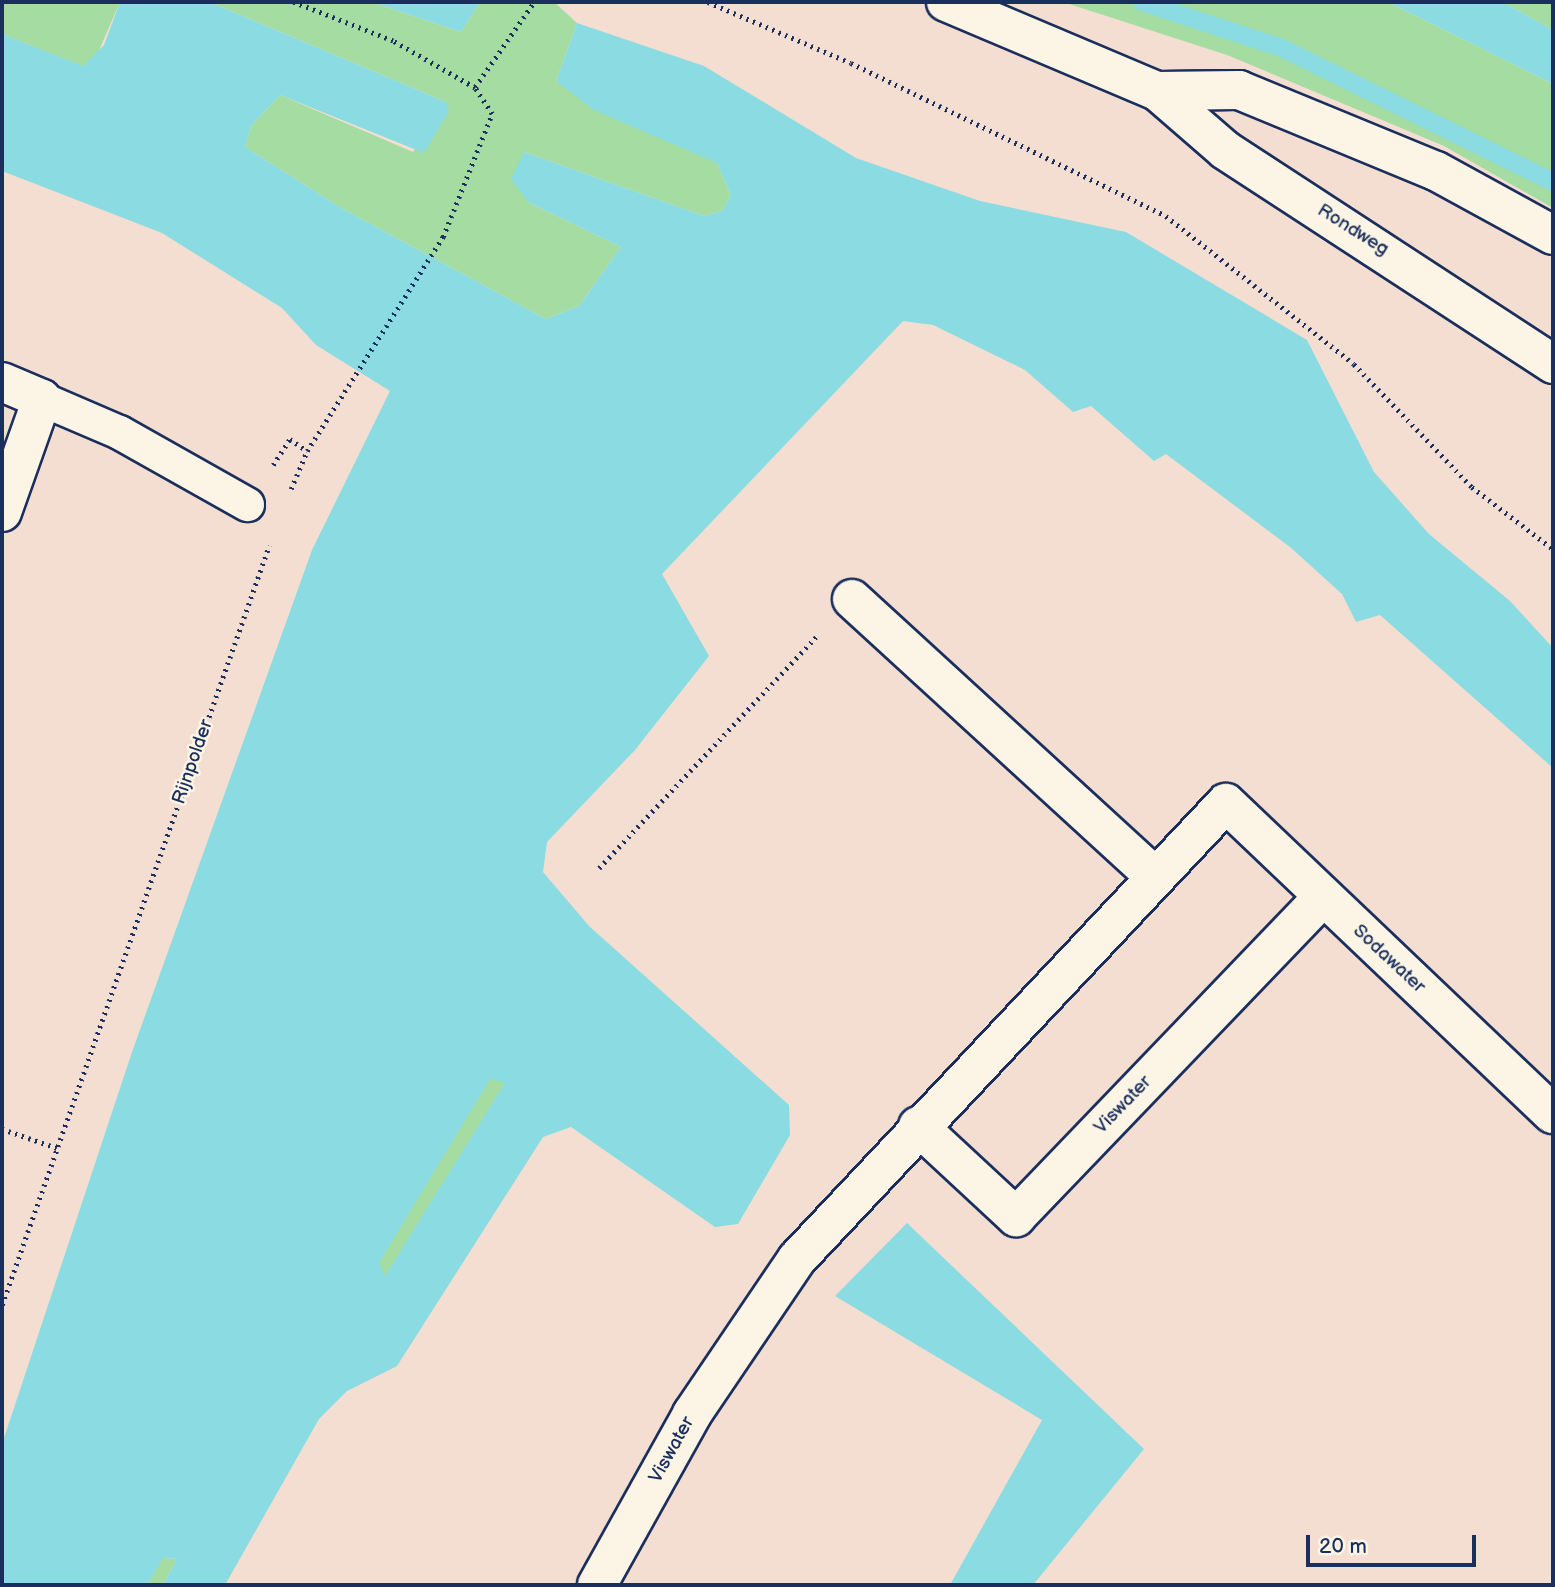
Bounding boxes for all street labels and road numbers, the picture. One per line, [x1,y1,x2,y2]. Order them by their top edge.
street label: Rondweg [1313,199,1393,261]
street label: Rijnpolder [168,717,218,807]
street label: Sodawater [1348,920,1430,998]
street label: Viswater [1090,1071,1156,1139]
street label: Viswater [645,1413,699,1487]

